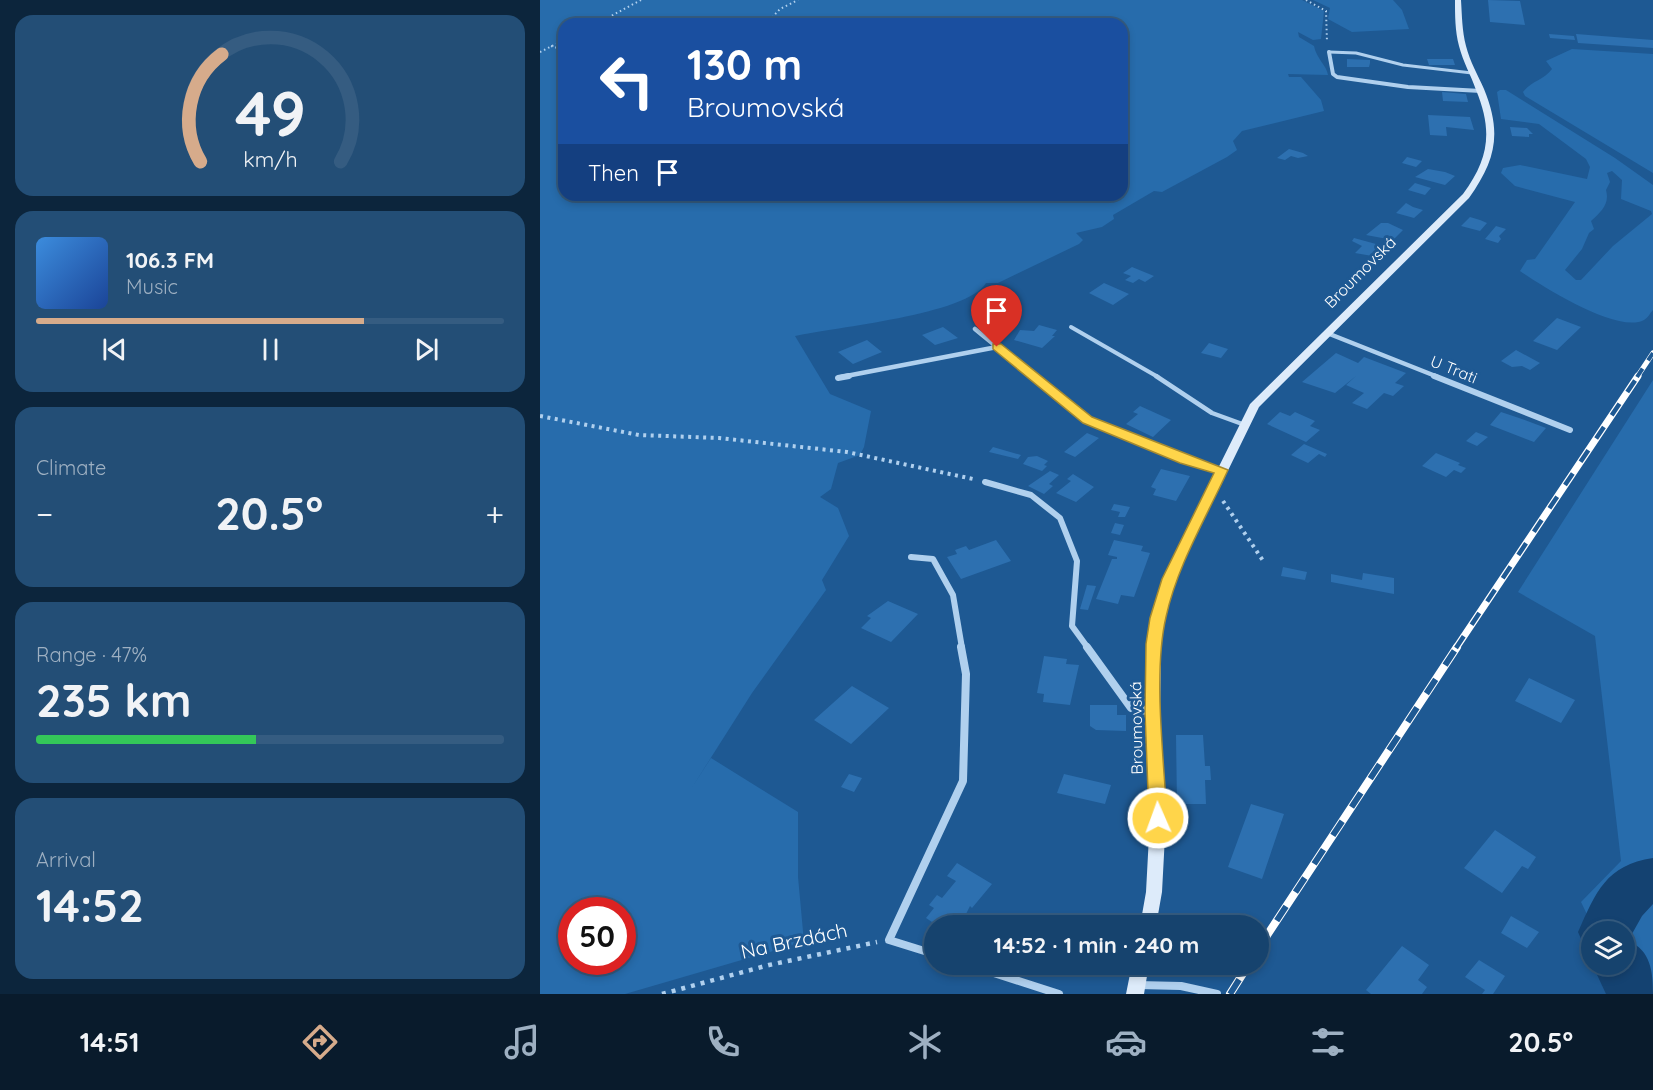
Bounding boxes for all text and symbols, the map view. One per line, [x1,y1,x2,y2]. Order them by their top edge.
text: 130 m [687,38,802,91]
icon: left [588,42,666,120]
text: 49 [235,75,305,153]
text: Broumovská [687,90,844,124]
text: km/h [243,147,297,173]
icon: arrive [651,156,684,189]
text: Then [588,159,639,187]
street label: Broumovská [1320,232,1400,312]
text: 106.3 FM [126,246,214,274]
text: Music [126,274,178,299]
pin [971,285,1022,347]
icon: arrive [980,294,1013,327]
icon: previous [98,333,131,366]
icon: pause [254,333,287,366]
icon: next [410,333,443,366]
street label: U Trati [1428,351,1480,387]
text: Climate [36,455,106,480]
text: 20.5° [215,485,323,541]
text: − [36,493,53,534]
text: + [485,493,504,534]
text: Range · 47% [36,642,147,667]
text: 235 km [36,672,191,728]
street label: Broumovská [1125,681,1147,775]
position arrow [1126,786,1190,850]
text: Arrival [36,847,96,872]
text: 14:52 [36,877,144,933]
speed limit sign: 50 [558,897,636,975]
street label: Na Brzdách [738,917,849,964]
map controls [1581,921,1635,975]
button: layers [1581,921,1635,975]
text: 14:52 · 1 min · 240 m [994,931,1199,959]
icon: directions [299,1021,341,1063]
icon: music [501,1021,543,1063]
icon: phone [702,1021,744,1063]
icon: climate [904,1021,946,1063]
icon: car [1105,1021,1147,1063]
icon: filters [1307,1021,1349,1063]
text: 14:51 [80,1025,140,1059]
text: 20.5° [1508,1025,1573,1059]

